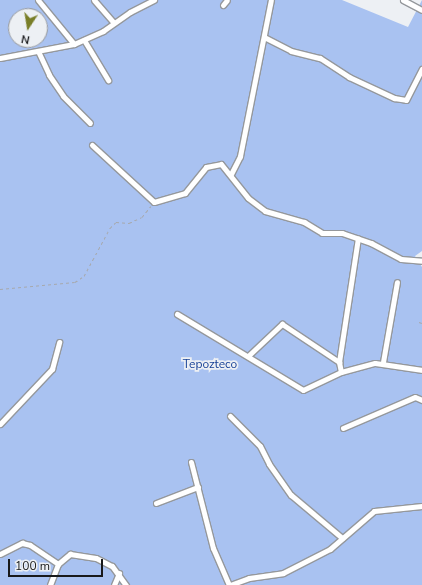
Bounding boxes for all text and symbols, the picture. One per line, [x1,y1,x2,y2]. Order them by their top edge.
north arrow [8,8,48,48]
text: N [20,31,31,47]
park label: Tepozteco [183,358,237,372]
scale bar [10,551,105,577]
text: 100 m [15,558,50,574]

